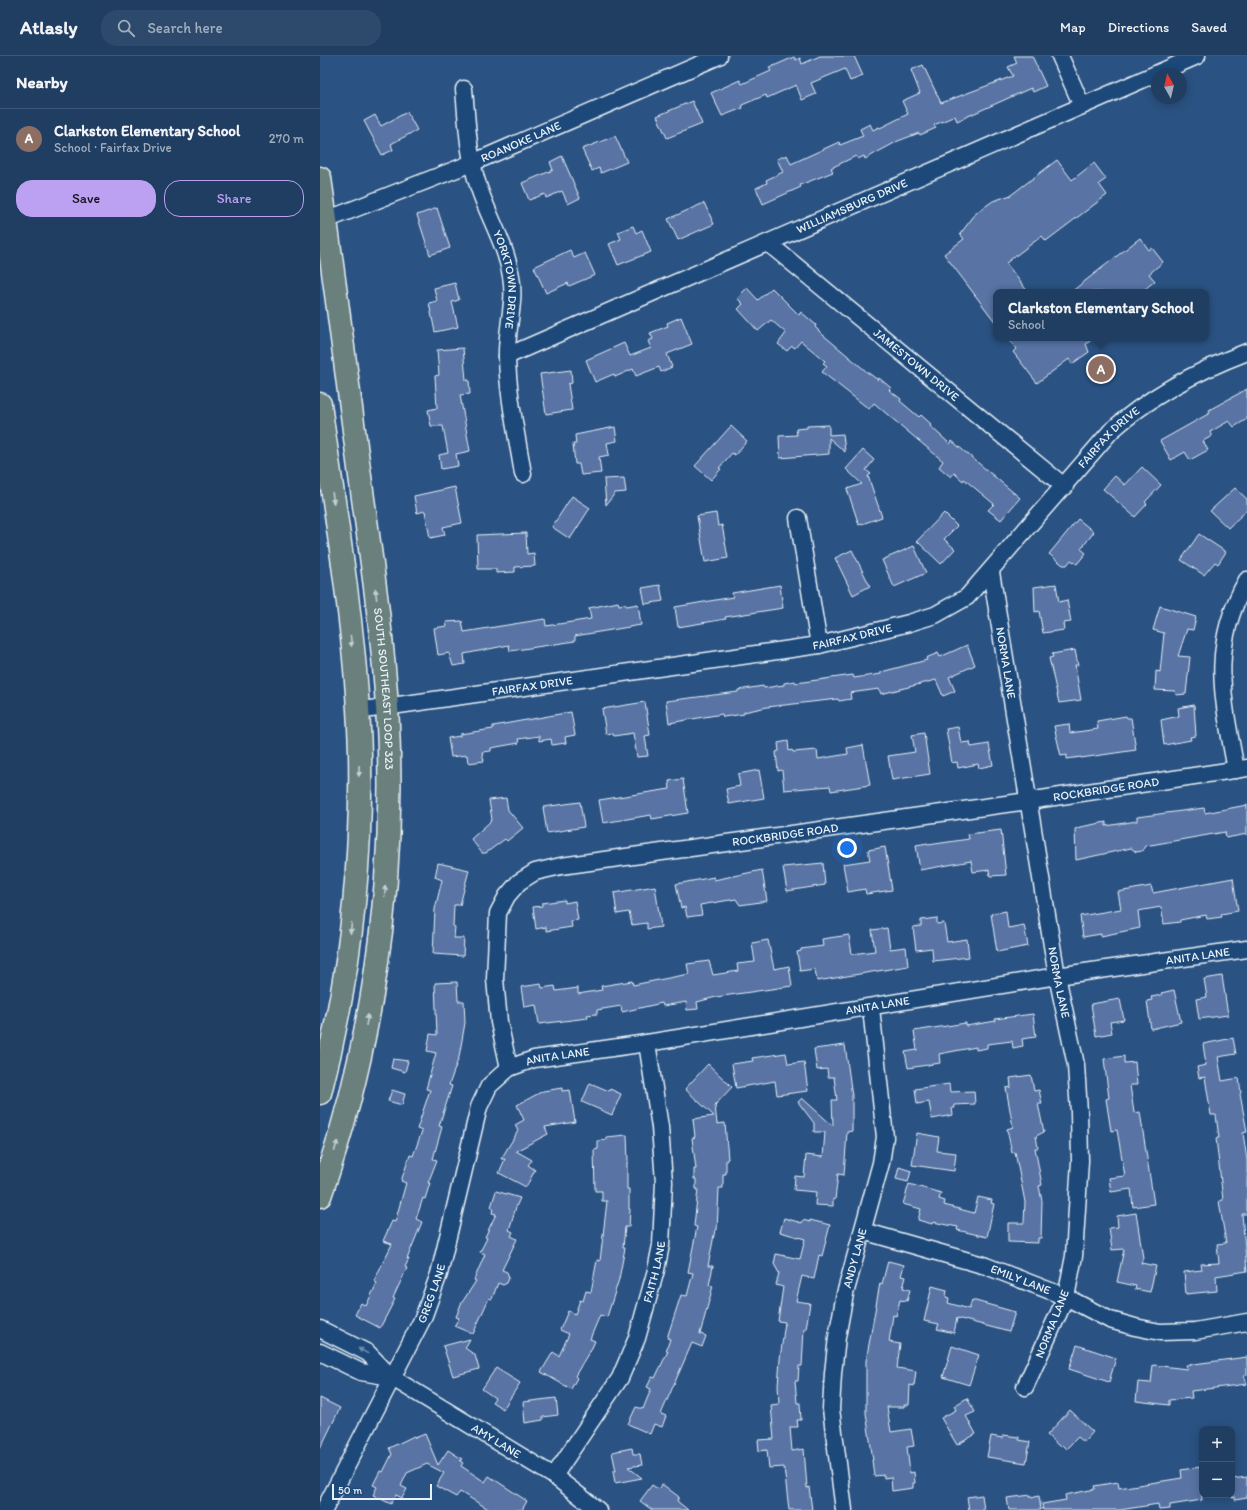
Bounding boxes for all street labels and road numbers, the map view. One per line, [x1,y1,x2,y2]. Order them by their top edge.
street label: ROANOKE LANE [479,118,563,165]
street label: WILLIAMSBURG DRIVE [794,176,910,236]
street label: YORKTOWN DRIVE [490,228,519,330]
street label: JAMESTOWN DRIVE [871,326,962,404]
street label: FAIRFAX DRIVE [1075,403,1142,471]
street label: SOUTH SOUTHEAST LOOP 323 [371,607,396,771]
street label: FAIRFAX DRIVE [812,620,894,653]
street label: NORMA LANE [993,626,1019,700]
street label: FAIRFAX DRIVE [491,673,574,699]
street label: ROCKBRIDGE ROAD [1052,774,1160,804]
street label: ROCKBRIDGE ROAD [731,820,839,849]
street label: ANITA LANE [1165,944,1231,967]
street label: NORMA LANE [1045,946,1073,1020]
street label: ANITA LANE [844,993,911,1017]
street label: ANITA LANE [524,1044,591,1069]
street label: ANDY LANE [840,1226,870,1290]
street label: FAITH LANE [640,1241,668,1304]
street label: EMILY LANE [989,1261,1053,1298]
street label: GREG LANE [415,1262,448,1326]
street label: NORMA LANE [1032,1287,1072,1360]
street label: AMY LANE [469,1421,524,1461]

